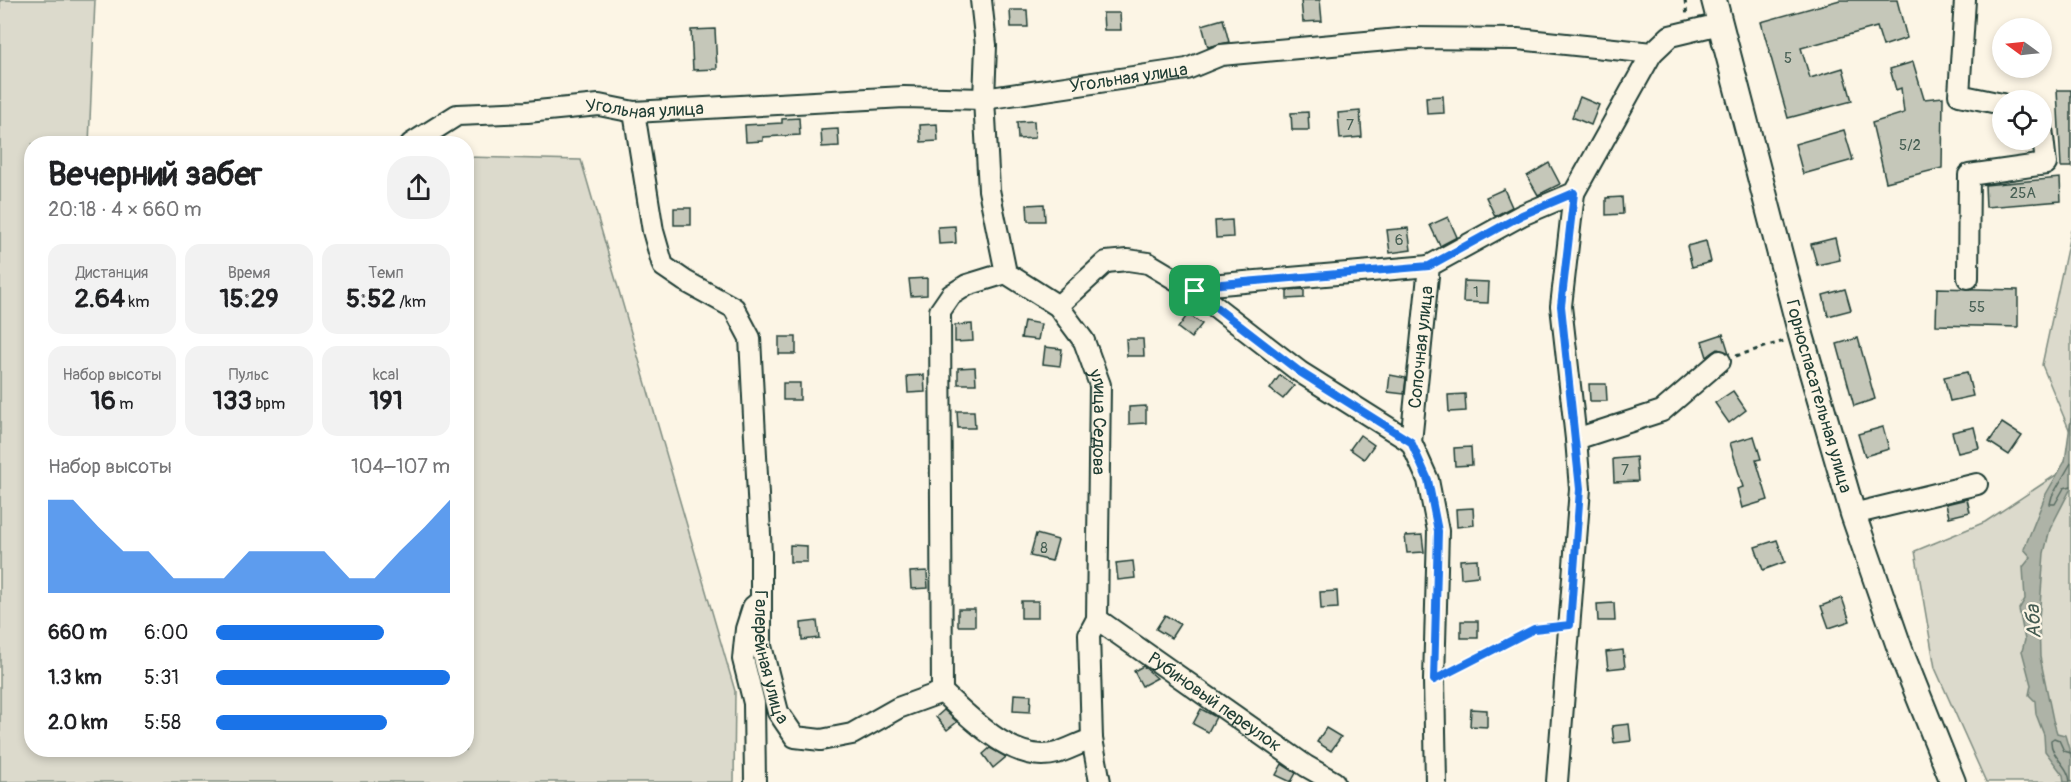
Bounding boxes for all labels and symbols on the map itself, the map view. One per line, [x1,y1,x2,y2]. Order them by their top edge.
north arrow [1992,18,2052,78]
house number: 5 [1784,49,1792,68]
street label: Угольная улица [1068,58,1189,98]
street label: Угольная улица [585,94,705,125]
house number: 7 [1346,116,1354,135]
house number: 5/2 [1899,136,1921,155]
house number: 25А [2010,184,2036,203]
house number: 6 [1395,231,1403,250]
pin [1169,265,1220,316]
house number: 1 [1473,283,1479,302]
street label: Сопочная улица [1403,285,1439,410]
street label: Горноспасательная улица [1780,297,1857,496]
house number: 55 [1969,298,1985,317]
street label: улица Седова [1083,365,1111,475]
house number: 7 [1621,461,1629,480]
house number: 8 [1040,539,1048,558]
street label: Галерейная улица [749,590,794,729]
water label: Аба [2020,603,2047,639]
street label: Рубиновый переулок [1143,647,1286,757]

